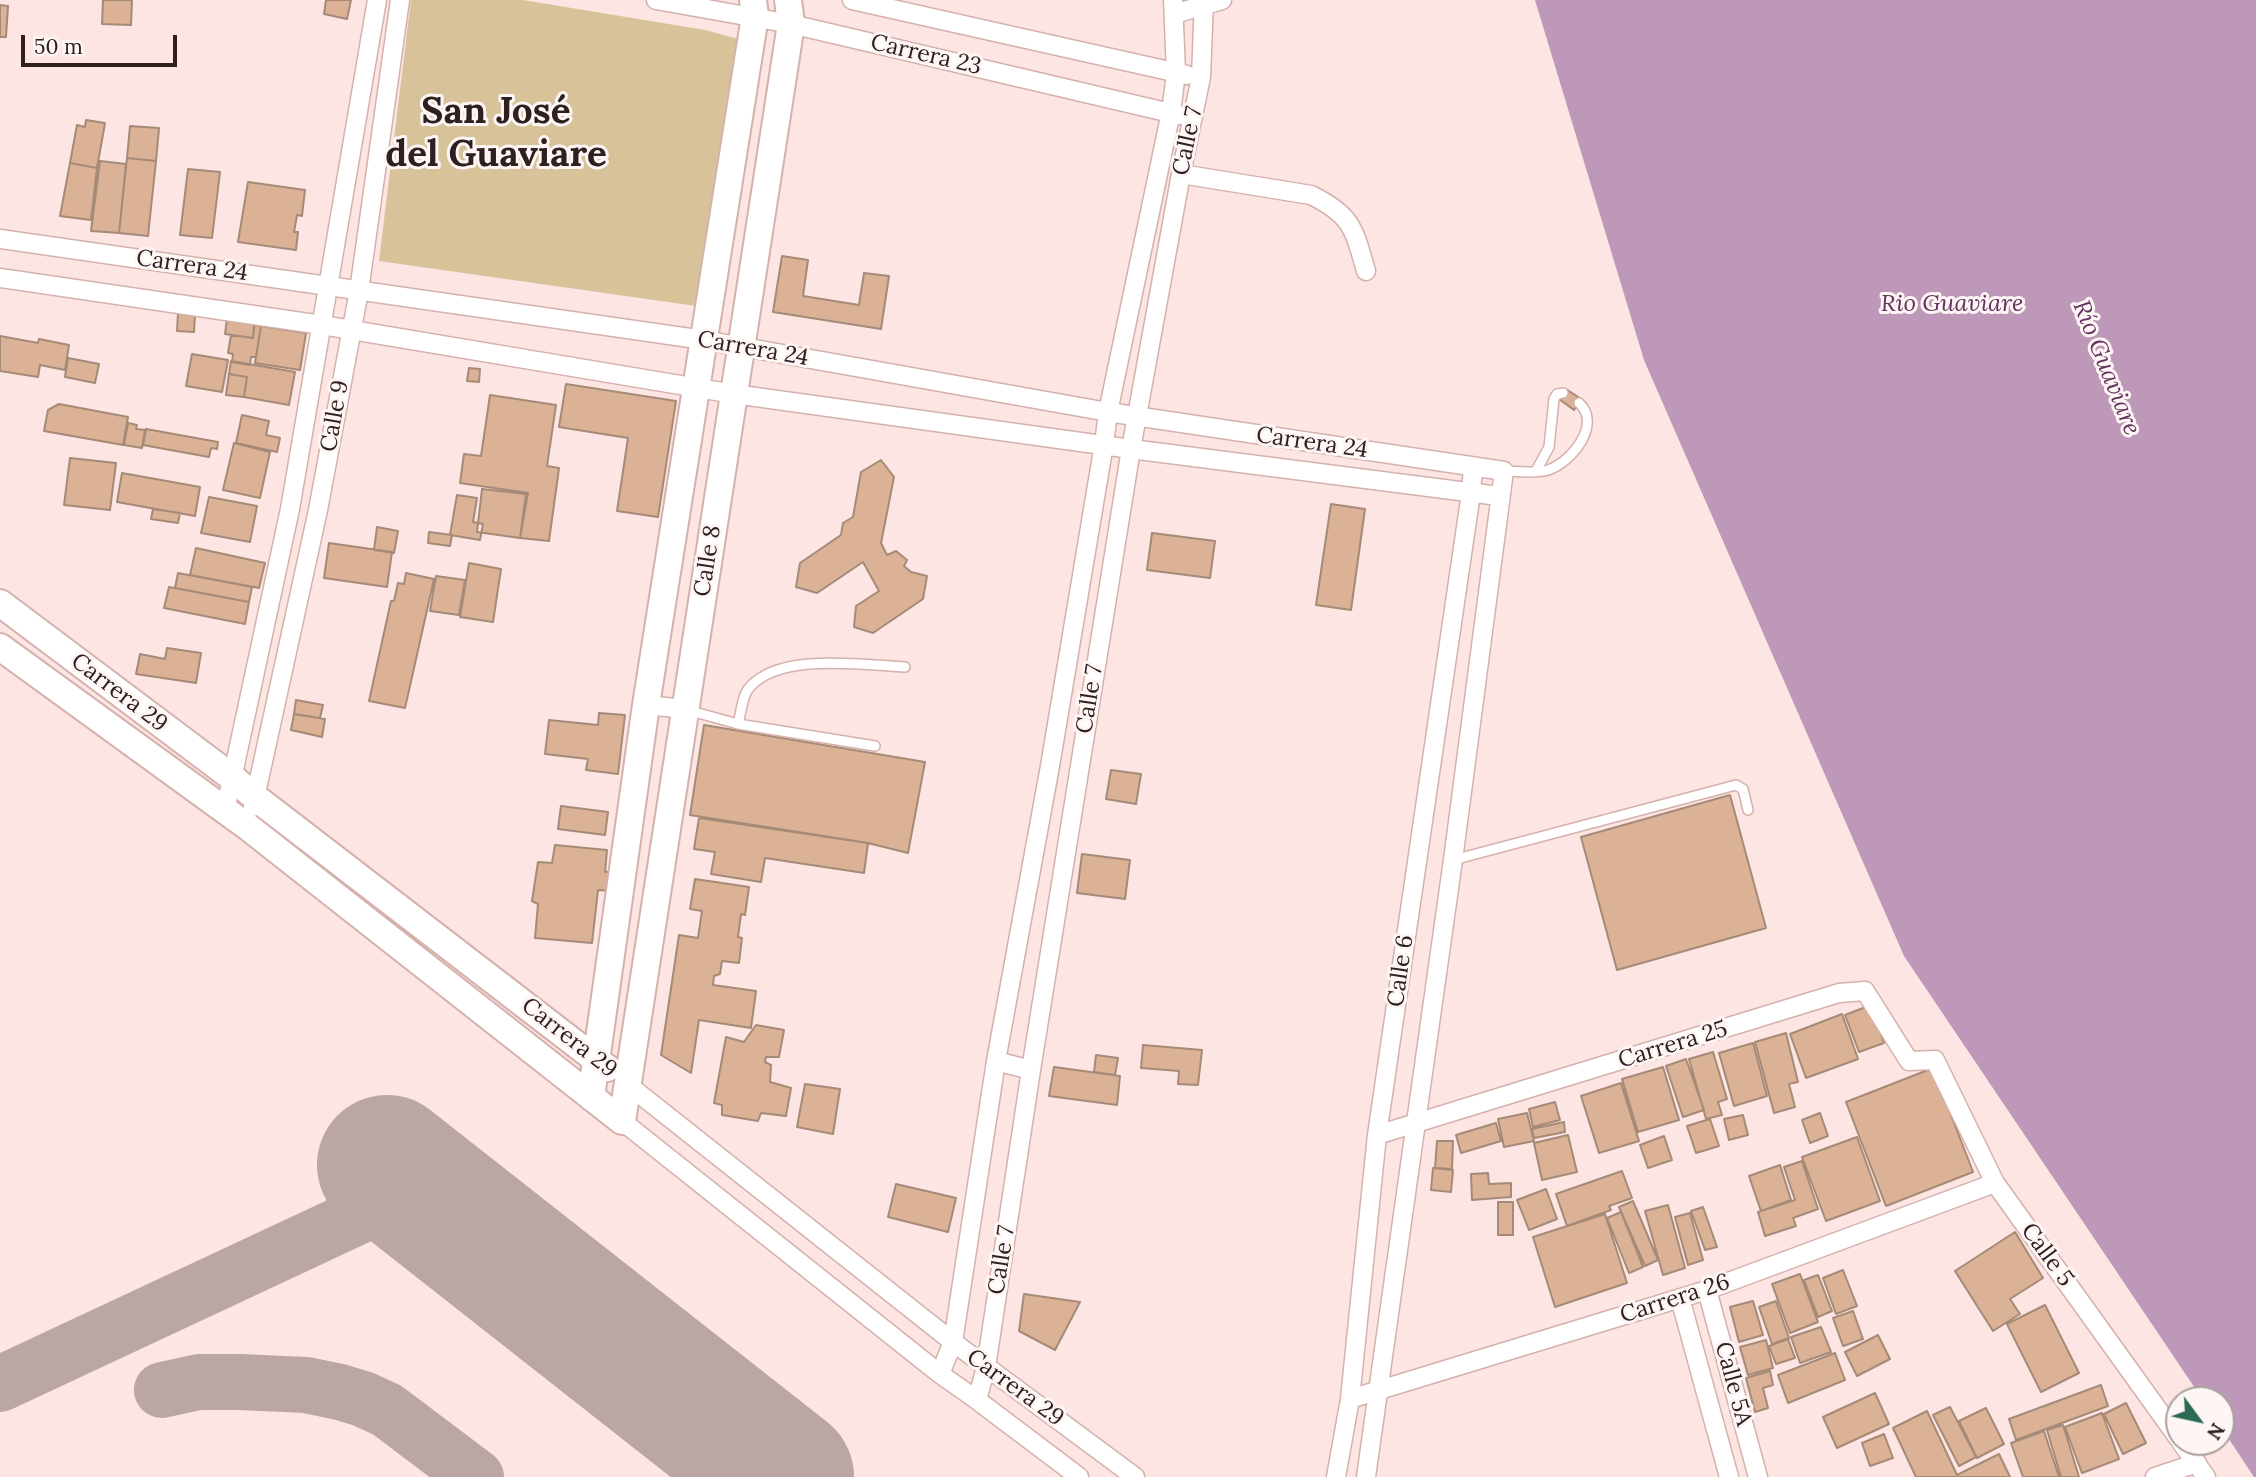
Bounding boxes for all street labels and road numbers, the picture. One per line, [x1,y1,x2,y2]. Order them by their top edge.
street label: Carrera 23 [868,29,984,81]
street label: Calle 7 [1167,104,1209,178]
street label: Carrera 24 [135,245,249,287]
street label: Carrera 24 [695,326,811,372]
street label: Calle 9 [315,378,355,454]
street label: Carrera 24 [1255,422,1369,464]
street label: Calle 8 [689,523,727,599]
street label: Carrera 29 [65,648,173,738]
street label: Calle 7 [1071,662,1109,736]
street label: Calle 6 [1382,933,1420,1009]
street label: Carrera 29 [516,992,622,1084]
street label: Carrera 25 [1615,1015,1731,1075]
street label: Calle 5 [2015,1218,2079,1292]
street label: Calle 7 [983,1223,1021,1297]
street label: Carrera 26 [1617,1268,1733,1330]
street label: Calle 5A [1709,1339,1757,1429]
street label: Carrera 29 [961,1343,1069,1433]

